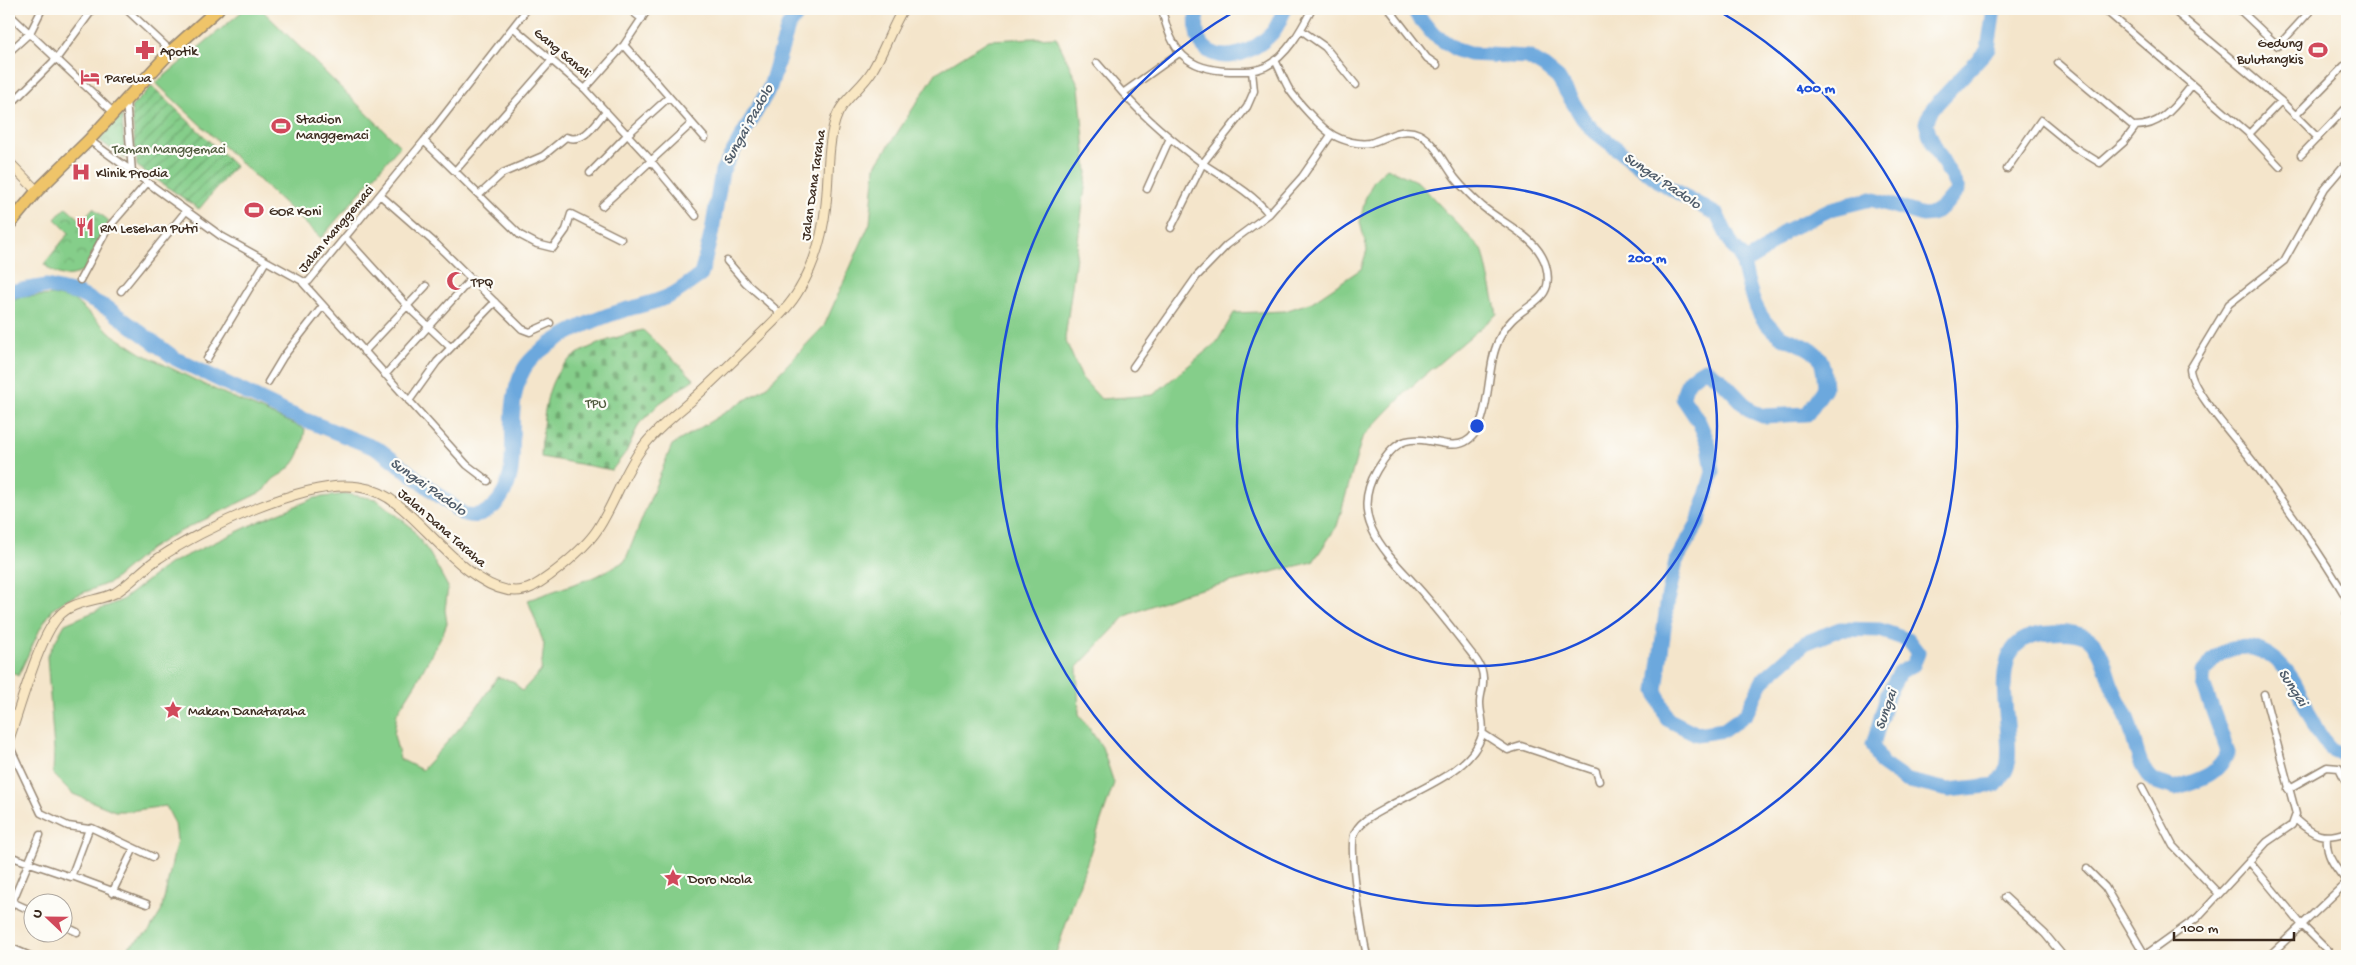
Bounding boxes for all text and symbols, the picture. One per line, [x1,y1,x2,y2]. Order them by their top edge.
street label: Gang Sanali [529,25,593,83]
place label: Gedung Bulutangkis [2236,36,2304,69]
pharmacy icon: Apotik [134,39,156,61]
sports icon: Gedung Bulutangkis [2307,39,2329,61]
place label: Apotik [160,44,199,61]
hotel icon: Parewa [79,66,101,88]
place label: Parewa [104,71,153,88]
text: 400 m [1796,80,1836,98]
water label: Sungai Padolo [719,81,779,168]
place label: Stadion Manggemaci [296,112,369,145]
sports icon: Stadion Manggemaci [270,115,292,137]
street label: Jalan Dana Taraha [798,128,831,242]
park label: Taman Manggemaci [111,142,226,159]
water label: Sungai Padolo [1620,149,1705,215]
hospital icon: Klinik Prodia [70,161,92,183]
place label: Klinik Prodia [96,166,169,183]
street label: Jalan Manggemaci [295,182,378,277]
sports icon: GOR Koni [243,199,265,221]
place label: GOR Koni [269,204,322,221]
restaurant icon: RM Lesehan Putri [74,216,96,238]
place label: RM Lesehan Putri [100,221,198,238]
text: 200 m [1628,250,1667,268]
mosque icon: TPQ [445,270,467,292]
place label: TPQ [470,275,494,292]
park label: TPU [584,396,607,413]
centre of rings [1468,417,1486,435]
water label: Sungai Padolo [386,455,470,521]
street label: Jalan Dana Taraha [394,486,490,573]
water label: Sungai [2274,666,2312,712]
water label: Sungai [1872,686,1903,732]
place icon: Makam Danataraha [162,699,184,721]
place label: Makam Danataraha [188,704,307,721]
place icon: Doro Ncola [662,867,684,889]
place label: Doro Ncola [687,872,753,889]
north arrow [22,892,72,942]
text: U [29,907,48,921]
scale bar [2174,910,2294,942]
text: 100 m [2180,920,2219,938]

